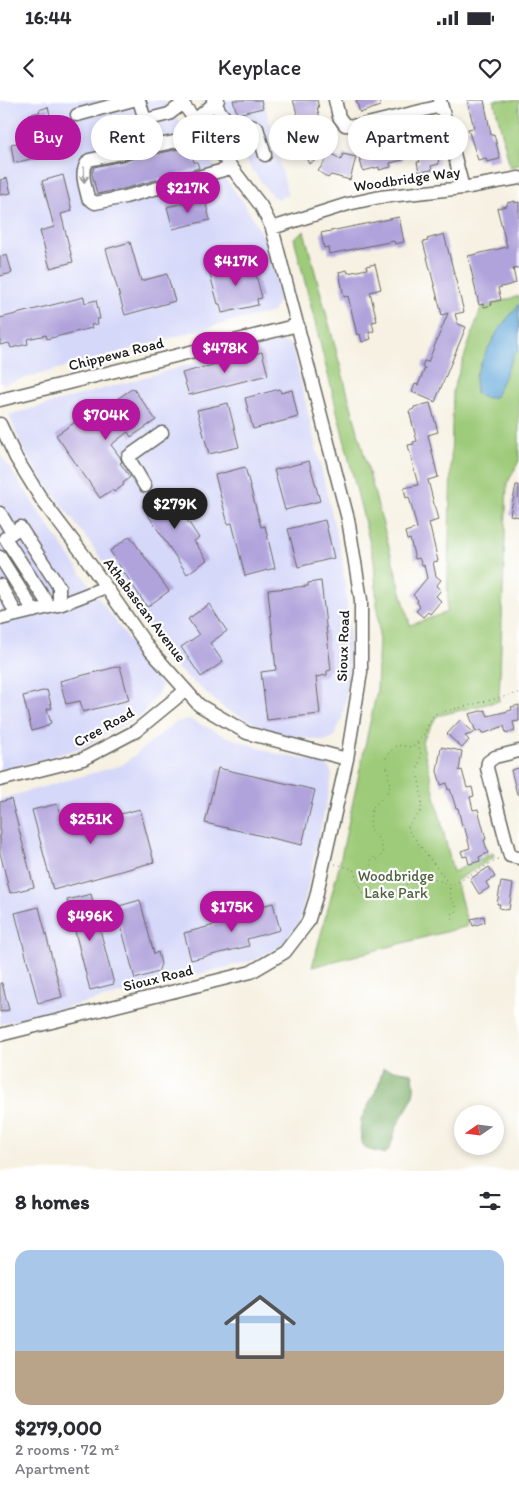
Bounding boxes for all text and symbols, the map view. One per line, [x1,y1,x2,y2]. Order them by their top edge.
text: 16:44 [25,6,71,29]
icon: back [15,54,43,82]
text: Keyplace [218,54,301,81]
icon: heart [476,54,504,82]
chip: Buy [15,115,81,160]
chip: Rent [91,115,163,160]
chip: Filters [173,115,259,160]
chip: New [269,115,338,160]
chip: Apartment [348,115,468,160]
street label: Woodbridge Way [353,163,461,195]
one-way arrow [80,166,89,182]
pin: $217K [153,172,223,214]
text: $217K [167,178,209,197]
pin: $417K [201,244,271,287]
text: $417K [214,251,258,270]
pin: $478K [190,332,260,374]
street label: Chippewa Road [67,333,165,375]
text: $478K [203,338,247,357]
pin: $704K [71,398,141,441]
text: $704K [83,405,129,424]
pin: $279K [140,488,210,530]
text: $279K [153,494,197,513]
street label: Athabascan Avenue [100,554,190,666]
street label: Sioux Road [333,610,353,682]
street label: Cree Road [71,703,138,751]
pin: $251K [56,802,126,845]
text: $251K [70,809,112,828]
park label: Woodbridge Lake Park [358,867,434,902]
pin: $175K [197,890,267,933]
text: $175K [211,897,253,916]
pin: $496K [55,900,125,942]
text: $496K [68,906,112,925]
street label: Sioux Road [121,961,195,995]
north arrow [454,1105,504,1155]
map controls [454,1105,504,1155]
icon: filters [476,1187,504,1215]
text: 8 homes [15,1189,90,1214]
icon: home [215,1282,305,1372]
text: $279,000 [15,1415,102,1440]
text: 2 rooms · 72 m² [15,1440,119,1459]
text: Apartment [15,1459,90,1478]

